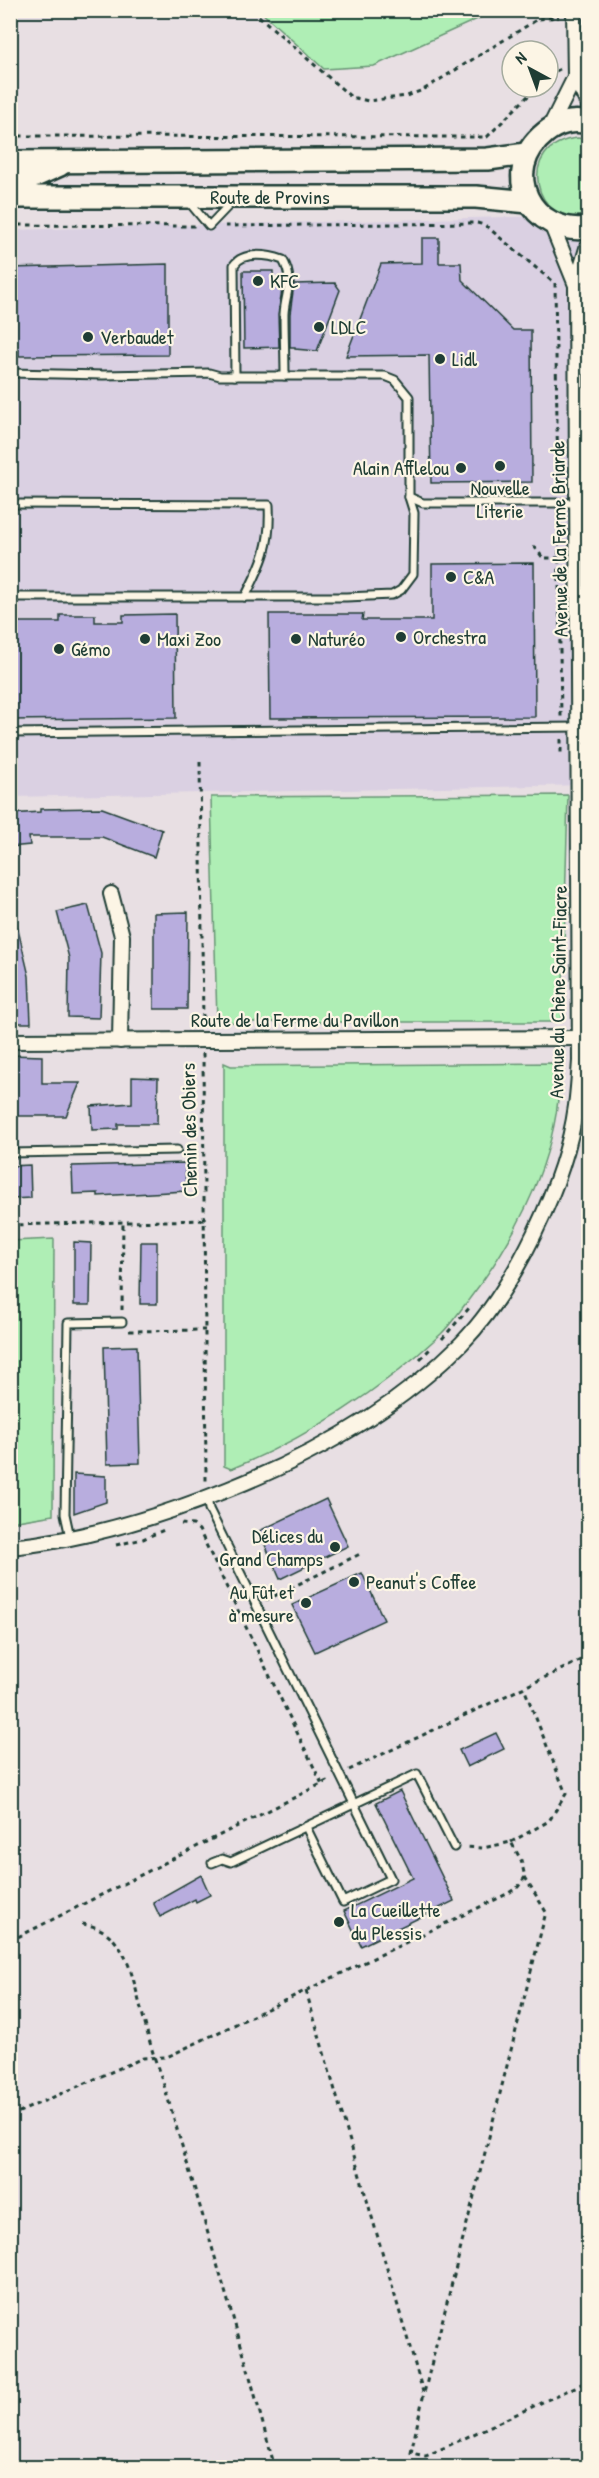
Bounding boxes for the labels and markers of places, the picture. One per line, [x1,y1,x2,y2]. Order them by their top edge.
place label: KFC [270,267,299,294]
marker: KFC [251,274,265,288]
place label: LDLC [331,313,366,340]
marker: LDLC [312,320,326,334]
place label: Verbaudet [100,323,175,350]
marker: Verbaudet [81,330,95,344]
place label: Lidl [452,345,478,372]
marker: Lidl [433,352,447,366]
place label: Alain Afflelou [353,454,449,481]
marker: Nouvelle Literie [493,459,507,473]
marker: Alain Afflelou [454,461,468,475]
place label: Nouvelle Literie [470,474,530,524]
place label: C&A [463,563,495,590]
marker: C&A [444,570,458,584]
place label: Orchestra [413,623,486,650]
place label: Maxi Zoo [157,625,221,652]
place label: Naturéo [308,625,365,652]
marker: Orchestra [394,630,408,644]
marker: Maxi Zoo [138,632,152,646]
marker: Naturéo [289,632,303,646]
place label: Gémo [71,635,110,662]
marker: Gémo [52,642,66,656]
place label: Délices du Grand Champs [219,1522,323,1572]
marker: Délices du Grand Champs [328,1540,342,1554]
place label: Peanut's Coffee [366,1568,476,1595]
marker: Peanut's Coffee [347,1575,361,1589]
place label: Au Fût et à mesure [229,1578,295,1628]
marker: Au Fût et à mesure [299,1596,313,1610]
place label: La Cueillette du Plessis [351,1896,441,1946]
marker: La Cueillette du Plessis [332,1915,346,1929]

